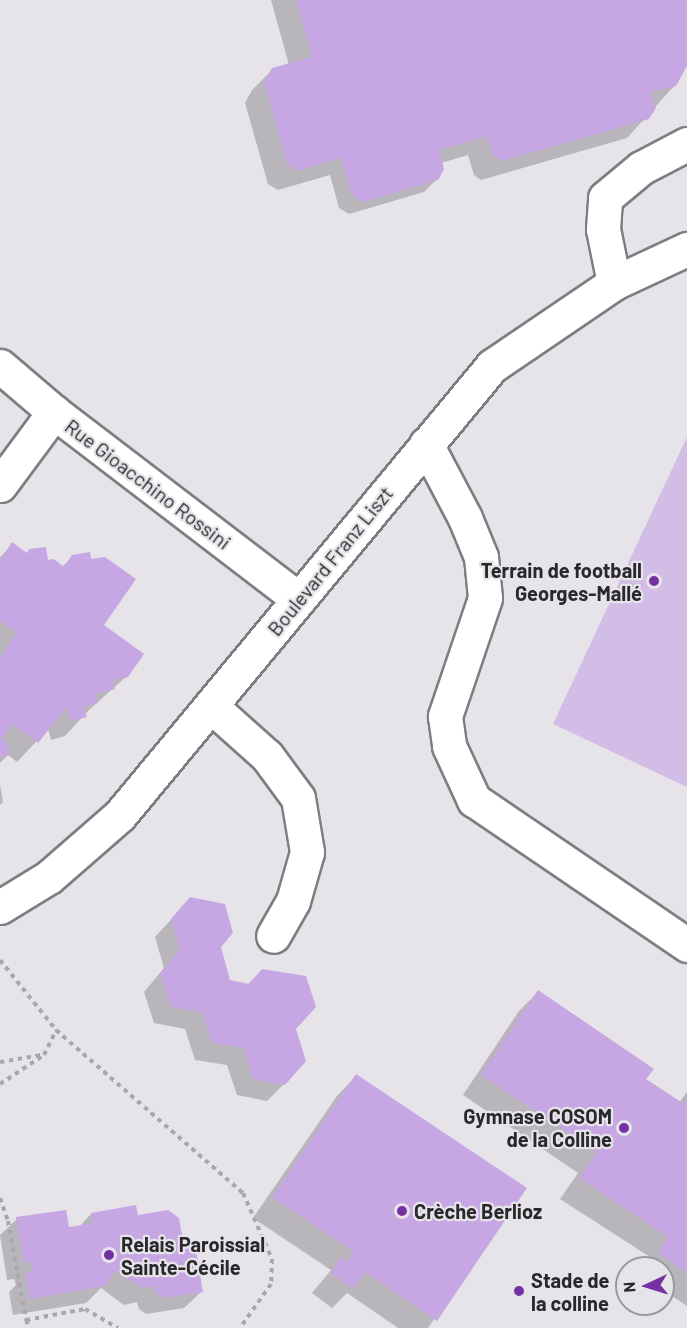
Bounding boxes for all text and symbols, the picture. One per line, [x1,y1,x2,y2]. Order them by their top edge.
street label: Rue Gioacchino Rossini [60,414,236,554]
street label: Boulevard Franz Liszt [262,481,398,641]
place label: Terrain de football Georges-Mallé [481,558,642,605]
marker: Terrain de football Georges-Mallé [647,574,661,588]
place label: Gymnase COSOM de la Colline [463,1104,612,1151]
marker: Gymnase COSOM de la Colline [617,1121,631,1135]
place label: Crèche Berlioz [414,1199,542,1223]
marker: Crèche Berlioz [395,1204,409,1218]
place label: Relais Paroissial Sainte-Cécile [121,1232,265,1279]
marker: Relais Paroissial Sainte-Cécile [102,1248,116,1262]
north arrow [615,1256,675,1316]
place label: Stade de la colline [531,1268,610,1315]
text: N [619,1281,638,1293]
marker: Stade de la colline [512,1284,526,1298]

